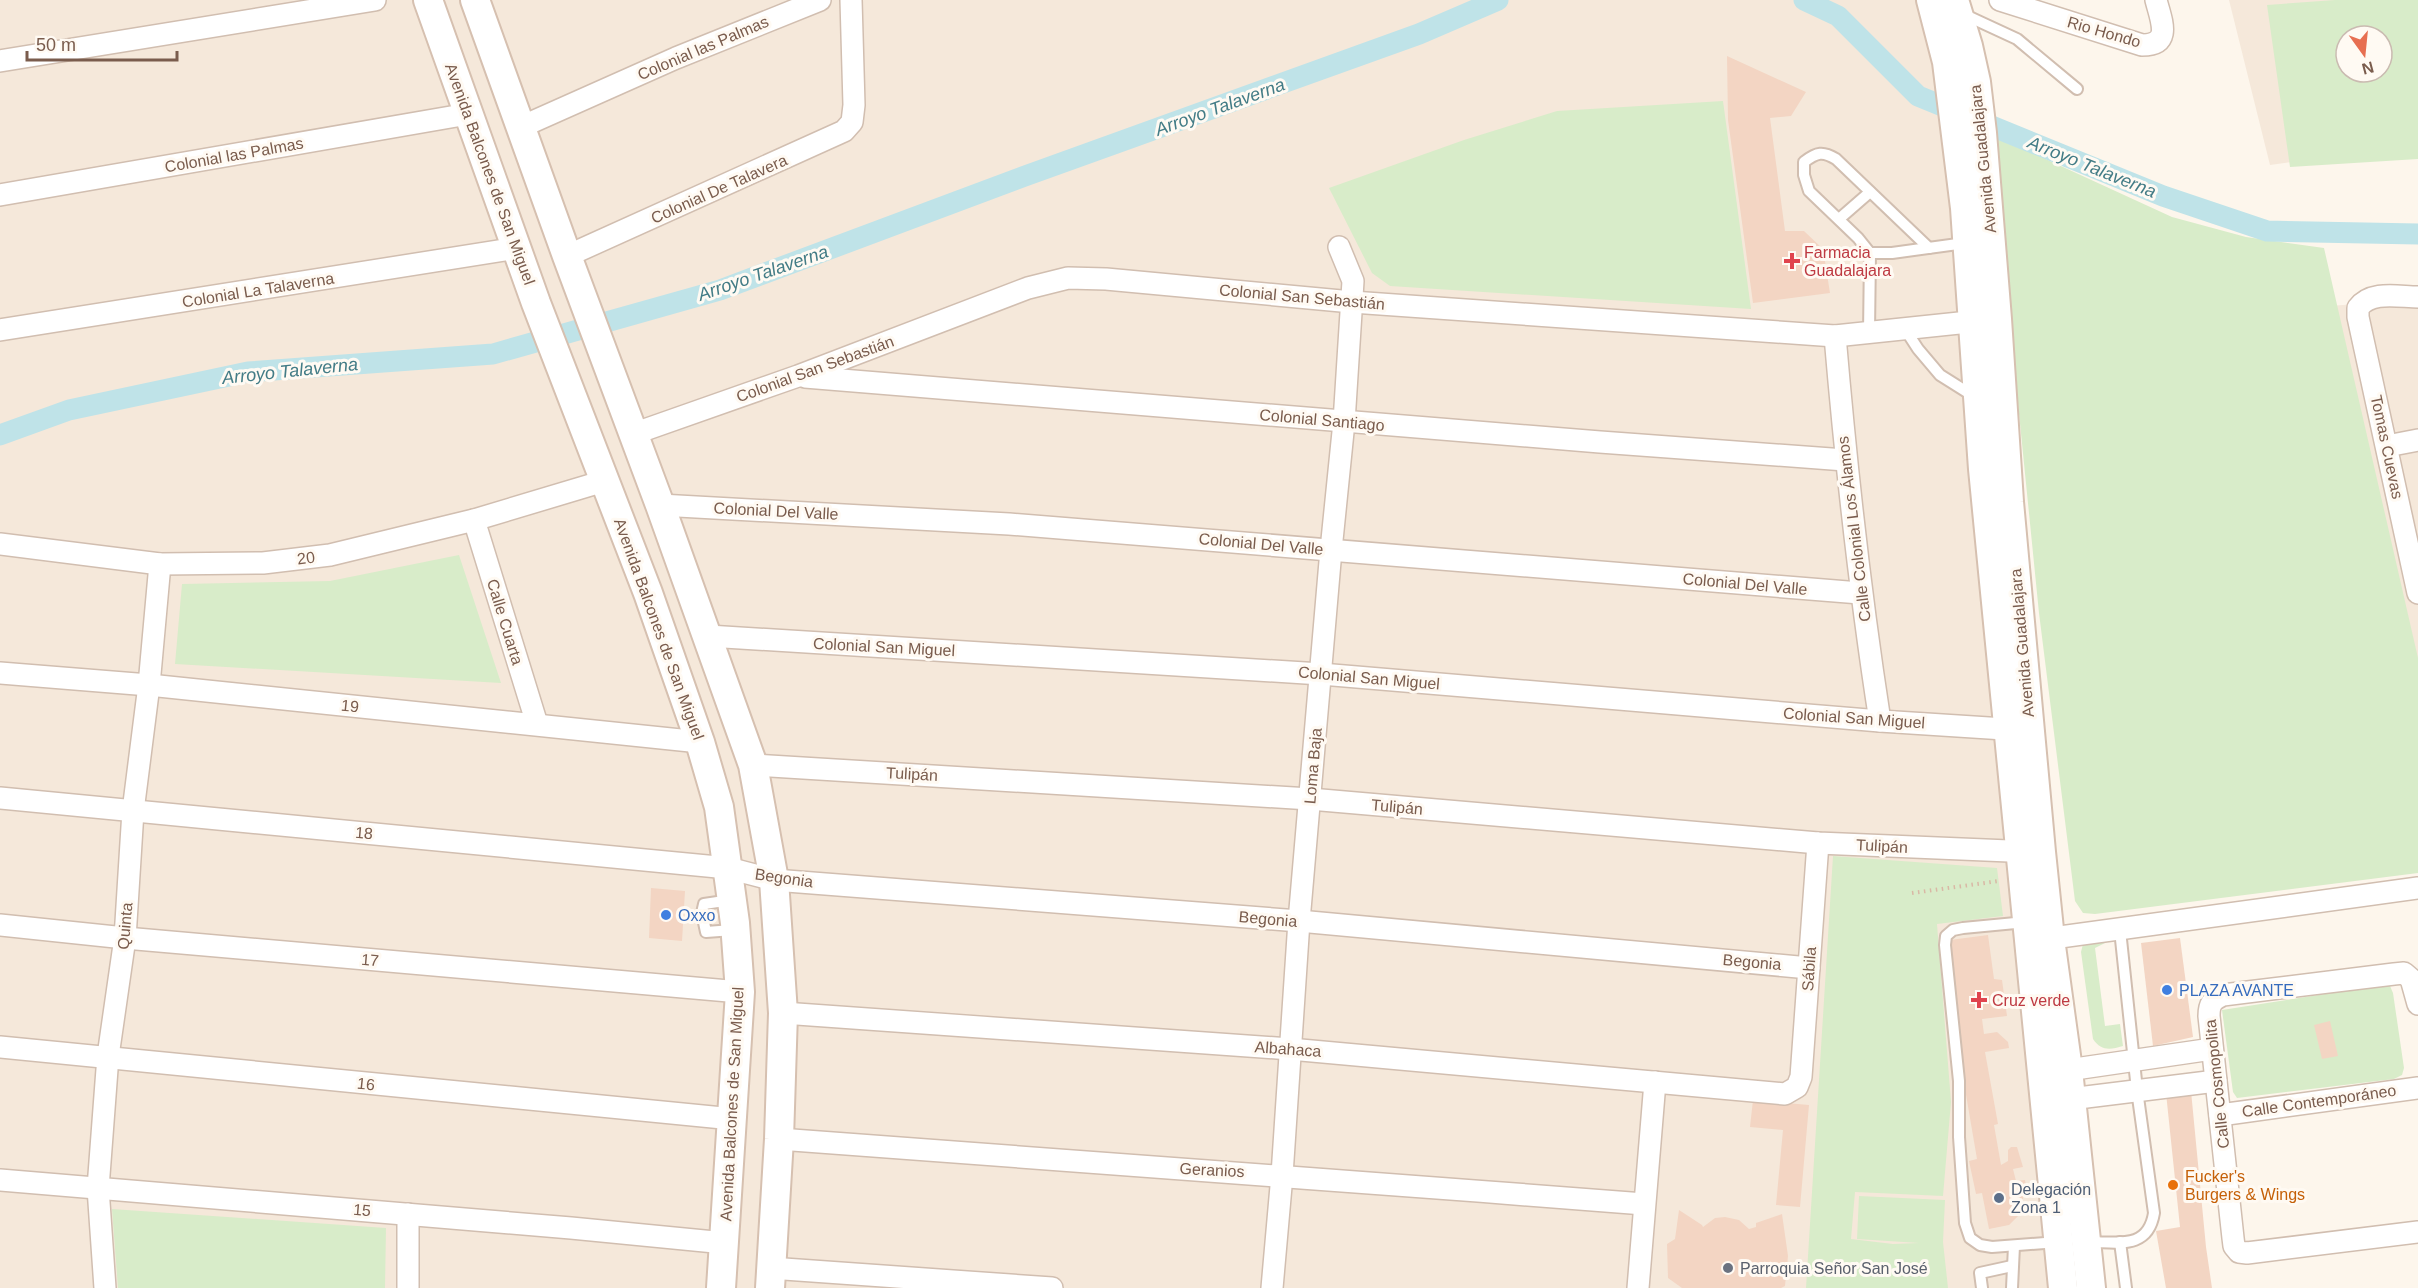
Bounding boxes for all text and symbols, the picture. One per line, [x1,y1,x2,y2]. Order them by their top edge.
street label: Colonial las Palmas [635,13,771,83]
street label: Rio Hondo [2065,13,2143,51]
scale bar [27,24,177,62]
north arrow [2334,24,2394,84]
text: 50 m [36,35,76,55]
text: N [2360,58,2376,78]
street label: Avenida Balcones de San Miguel [442,61,538,287]
water label: Arroyo Talaverna [1152,74,1288,140]
street label: Avenida Guadalajara [1967,84,1999,234]
water label: Arroyo Talaverna [2024,132,2159,202]
street label: Colonial las Palmas [163,134,305,176]
street label: Colonial De Talavera [648,151,790,227]
water label: Arroyo Talaverna [694,241,831,305]
place label: Farmacia Guadalajara [1804,244,1891,279]
marker: Farmacia Guadalajara [1785,254,1799,268]
street label: Colonial La Talaverna [181,270,335,310]
street label: Colonial San Sebastián [1218,281,1386,313]
street label: Colonial San Sebastián [734,333,896,405]
water label: Arroyo Talaverna [220,354,359,388]
street label: Tomas Cuevas [2368,393,2406,501]
street label: Colonial Santiago [1259,406,1385,434]
street label: Calle Colonial Los Álamos [1833,435,1874,623]
street label: Colonial Del Valle [713,499,839,523]
street label: Avenida Balcones de San Miguel [611,516,707,742]
street label: Colonial Del Valle [1198,530,1324,558]
street label: 20 [296,548,316,568]
street label: Avenida Guadalajara [2007,568,2037,718]
street label: Colonial Del Valle [1682,570,1808,598]
street label: Calle Cuarta [484,577,526,667]
street label: Colonial San Miguel [812,635,956,659]
street label: Colonial San Miguel [1297,663,1441,693]
street label: 19 [340,697,360,715]
street label: Colonial San Miguel [1782,705,1926,731]
street label: Loma Baja [1301,727,1325,805]
street label: Tulipán [886,764,938,784]
street label: Tulipán [1370,796,1424,818]
street label: 18 [354,824,374,842]
street label: Tulipán [1856,836,1908,856]
street label: Begonia [754,865,814,891]
street label: Quinta [114,902,136,950]
place label: Oxxo [678,907,715,924]
marker: Oxxo [659,908,673,922]
street label: Begonia [1238,908,1298,930]
street label: Sábila [1799,946,1819,992]
street label: 17 [360,951,380,969]
street label: Begonia [1722,951,1782,973]
place label: PLAZA AVANTE [2179,982,2294,999]
marker: PLAZA AVANTE [2160,983,2174,997]
street label: Avenida Balcones de San Miguel [717,986,747,1222]
marker: Cruz verde [1970,991,1988,1009]
place label: Cruz verde [1992,992,2070,1009]
street label: Calle Cosmopolita [2202,1018,2232,1149]
street label: Albahaca [1254,1038,1322,1060]
street label: 16 [356,1075,376,1093]
street label: Calle Contemporáneo [2241,1082,2397,1120]
street label: Geranios [1179,1160,1245,1180]
place label: Fucker's Burgers & Wings [2185,1168,2305,1203]
marker: Fucker's Burgers & Wings [2166,1178,2180,1192]
place label: Delegación Zona 1 [2011,1181,2091,1216]
marker: Delegación Zona 1 [1992,1191,2006,1205]
street label: 15 [352,1201,372,1219]
place label: Parroquia Señor San José [1740,1260,1928,1277]
marker: Parroquia Señor San José [1721,1261,1735,1275]

